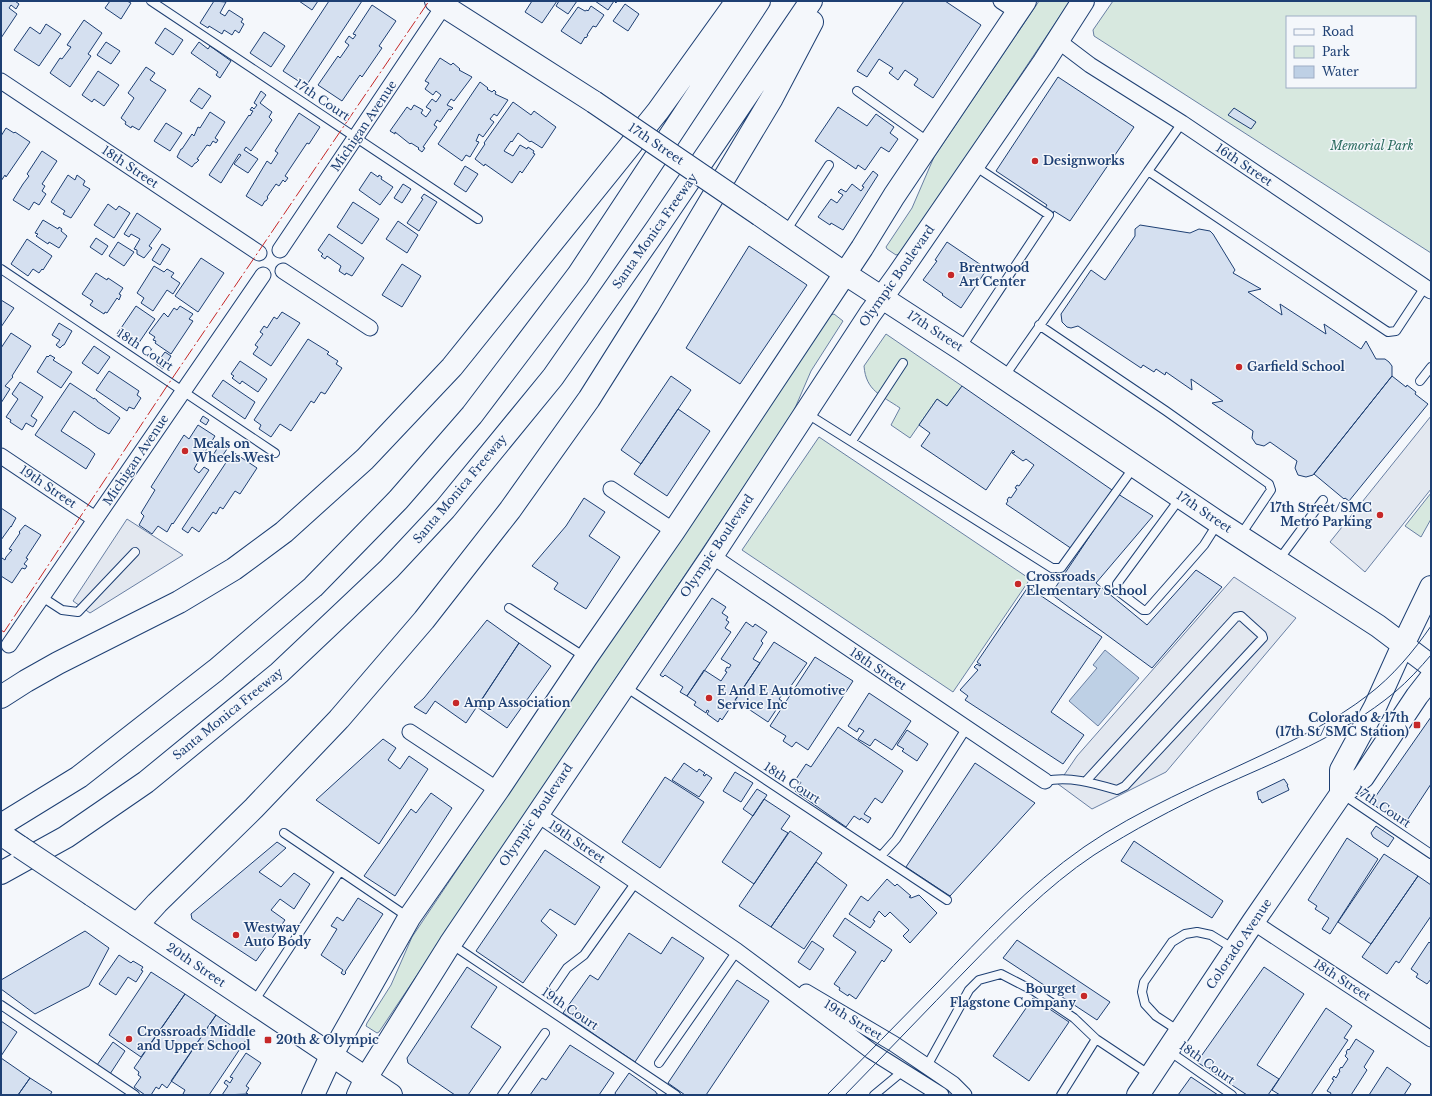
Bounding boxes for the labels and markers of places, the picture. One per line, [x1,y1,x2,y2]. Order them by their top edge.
place label: Designworks [1043,153,1125,168]
marker: Designworks [1030,156,1040,166]
place label: Brentwood Art Center [958,260,1030,289]
marker: Brentwood Art Center [946,270,956,280]
place label: Garfield School [1247,359,1346,374]
marker: Garfield School [1234,362,1244,372]
place label: Meals on Wheels West [192,436,275,465]
marker: Meals on Wheels West [180,446,190,456]
place label: 17th Street/SMC Metro Parking [1270,500,1373,529]
marker: 17th Street/SMC Metro Parking [1375,510,1385,520]
place label: Crossroads Elementary School [1026,569,1148,598]
marker: Crossroads Elementary School [1013,579,1023,589]
place label: E And E Automotive Service Inc [717,683,845,712]
marker: E And E Automotive Service Inc [704,693,714,703]
place label: Amp Association [463,695,571,710]
marker: Amp Association [451,698,461,708]
place label: Colorado & 17th (17th St/SMC Station) [1275,710,1409,739]
marker: Colorado & 17th (17th St/SMC Station) [1412,720,1422,730]
place label: Westway Auto Body [243,920,311,949]
marker: Westway Auto Body [231,930,241,940]
place label: Bourget Flagstone Company [950,981,1076,1010]
marker: Bourget Flagstone Company [1079,991,1089,1001]
place label: Crossroads Middle and Upper School [137,1024,256,1053]
place label: 20th & Olympic [276,1032,379,1047]
marker: Crossroads Middle and Upper School [124,1034,134,1044]
marker: 20th & Olympic [263,1035,273,1045]

